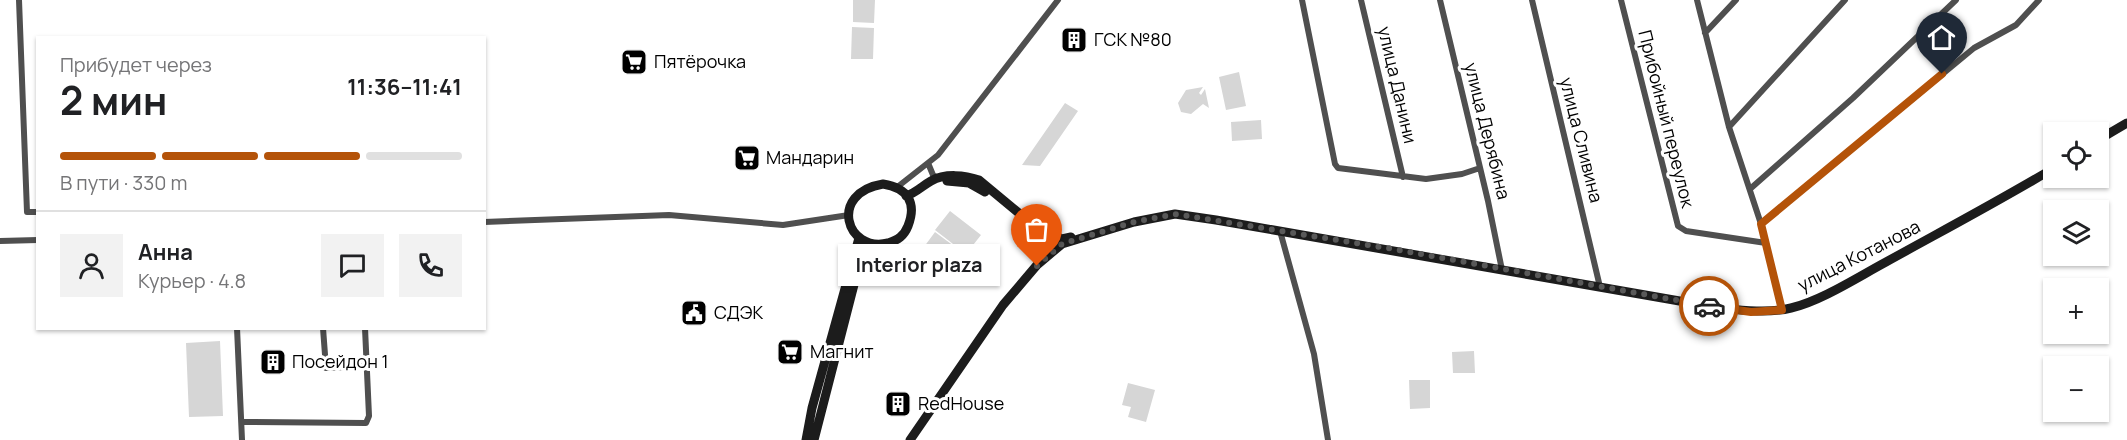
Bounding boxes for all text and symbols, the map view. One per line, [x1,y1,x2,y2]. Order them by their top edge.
pin [1916,12,1967,74]
icon: home [1925,21,1958,54]
street label: улица Данини [1373,24,1423,146]
building icon: ГСК №80 [1059,25,1089,55]
place label: ГСК №80 [1094,27,1172,51]
street label: Прибойный переулок [1633,28,1701,211]
supermarket icon: Пятёрочка [619,47,649,77]
place label: Пятёрочка [654,49,746,73]
text: Прибудет через [60,51,212,78]
street label: улица Дерябина [1459,60,1517,202]
text: 11:36–11:41 [347,72,462,102]
text: 2 мин [60,73,167,127]
street label: улица Сливина [1555,75,1609,205]
map controls [2043,122,2109,422]
button: locate [2043,122,2109,188]
supermarket icon: Мандарин [732,143,762,173]
place label: Мандарин [766,145,854,169]
text: В пути · 330 m [60,169,188,196]
button: layers [2043,200,2109,266]
pin [1011,204,1062,266]
icon: bag [1020,213,1053,246]
street label: улица Котанова [1793,214,1924,296]
button: person [60,234,123,297]
button: chat [321,234,384,297]
button: phone [399,234,462,297]
text: Анна [138,237,193,267]
callout: Interior plaza [839,245,1001,287]
text: Interior plaza [855,251,983,278]
text: Курьер · 4.8 [138,267,246,294]
courier [1679,276,1739,336]
button: + [2043,278,2109,344]
icon: car [1693,290,1726,323]
public building icon: СДЭК [679,298,709,328]
place label: СДЭК [714,300,763,324]
supermarket icon: Магнит [775,337,805,367]
place label: Магнит [810,339,874,363]
building icon: Посейдон 1 [258,347,288,377]
place label: Посейдон 1 [292,349,389,373]
button: − [2043,356,2109,422]
building icon: RedHouse [883,389,913,419]
place label: RedHouse [918,391,1004,415]

